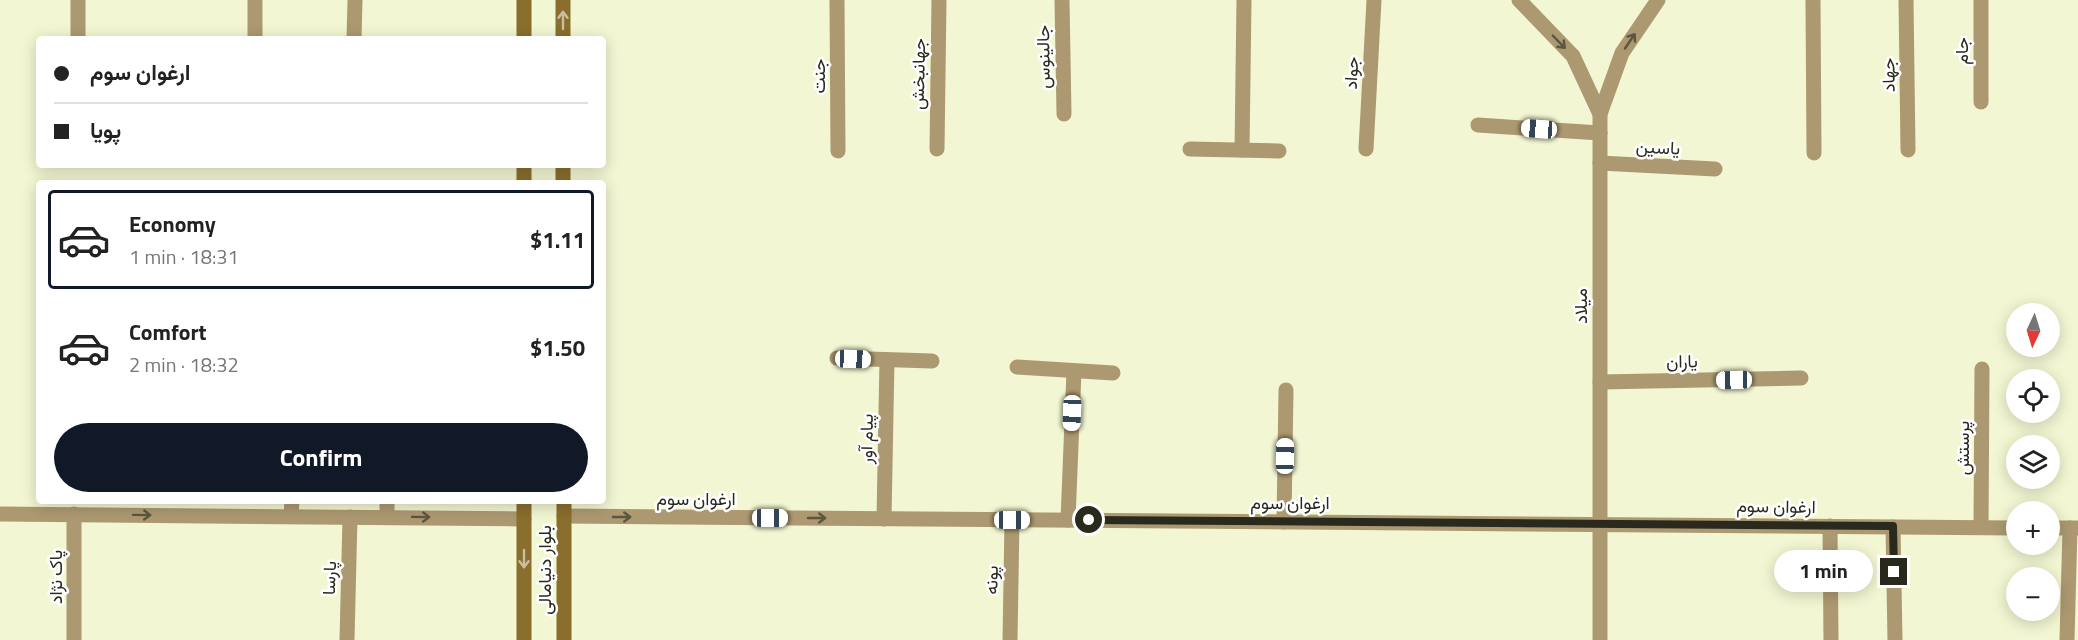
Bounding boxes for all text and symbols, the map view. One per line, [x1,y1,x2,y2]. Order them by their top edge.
one-way arrow [557,10,569,30]
street label: جالینوس [1029,25,1057,89]
one-way arrow [1624,33,1636,50]
one-way arrow [1552,35,1566,50]
street label: جام [1948,37,1975,65]
street label: جهانبخش [904,38,932,110]
text: ارغوان سوم [90,55,190,89]
street label: جواد [1337,56,1365,90]
street label: جهاد [1874,58,1902,92]
street label: جنت [805,59,832,93]
text: پویا [90,113,121,147]
car [1520,119,1558,139]
street label: یاسین [1635,132,1681,162]
text: Economy [129,207,216,241]
icon: car [57,213,111,267]
text: $1.11 [530,223,585,257]
text: 1 min · 18:31 [129,241,239,272]
street label: میلاد [1567,288,1594,324]
north arrow [2006,303,2060,357]
map controls [2006,303,2060,621]
text: Comfort [129,315,207,349]
icon: car [57,321,111,375]
text: $1.50 [530,331,585,365]
street label: یاران [1666,347,1698,375]
text: 2 min · 18:32 [129,349,239,380]
car [835,349,871,369]
button: locate [2006,369,2060,423]
car [1716,371,1752,389]
car [1062,395,1082,431]
street label: پیام آور [852,414,880,465]
street label: پرستش [1949,421,1976,475]
button: Confirm [54,423,588,492]
button: layers [2006,435,2060,489]
car [1276,438,1294,474]
street label: ارغوان سوم [656,485,736,512]
street label: ارغوان سوم [1250,489,1330,516]
street label: ارغوان سوم [1736,492,1816,520]
button: + [2006,501,2060,555]
route start [1075,506,1102,533]
one-way arrow [132,509,152,521]
car [752,509,788,527]
one-way arrow [411,511,431,523]
one-way arrow [612,511,632,523]
car [994,511,1030,529]
one-way arrow [807,512,827,524]
street label: بلوار دنیامالی [531,525,558,615]
one-way arrow [518,549,530,569]
street label: پاک نژاد [42,550,69,604]
callout: 1 min [1774,551,1873,593]
text: 1 min [1799,555,1848,586]
route end [1880,558,1907,585]
street label: پارسا [315,561,343,595]
street label: پونه [977,565,1005,595]
button: − [2006,567,2060,621]

